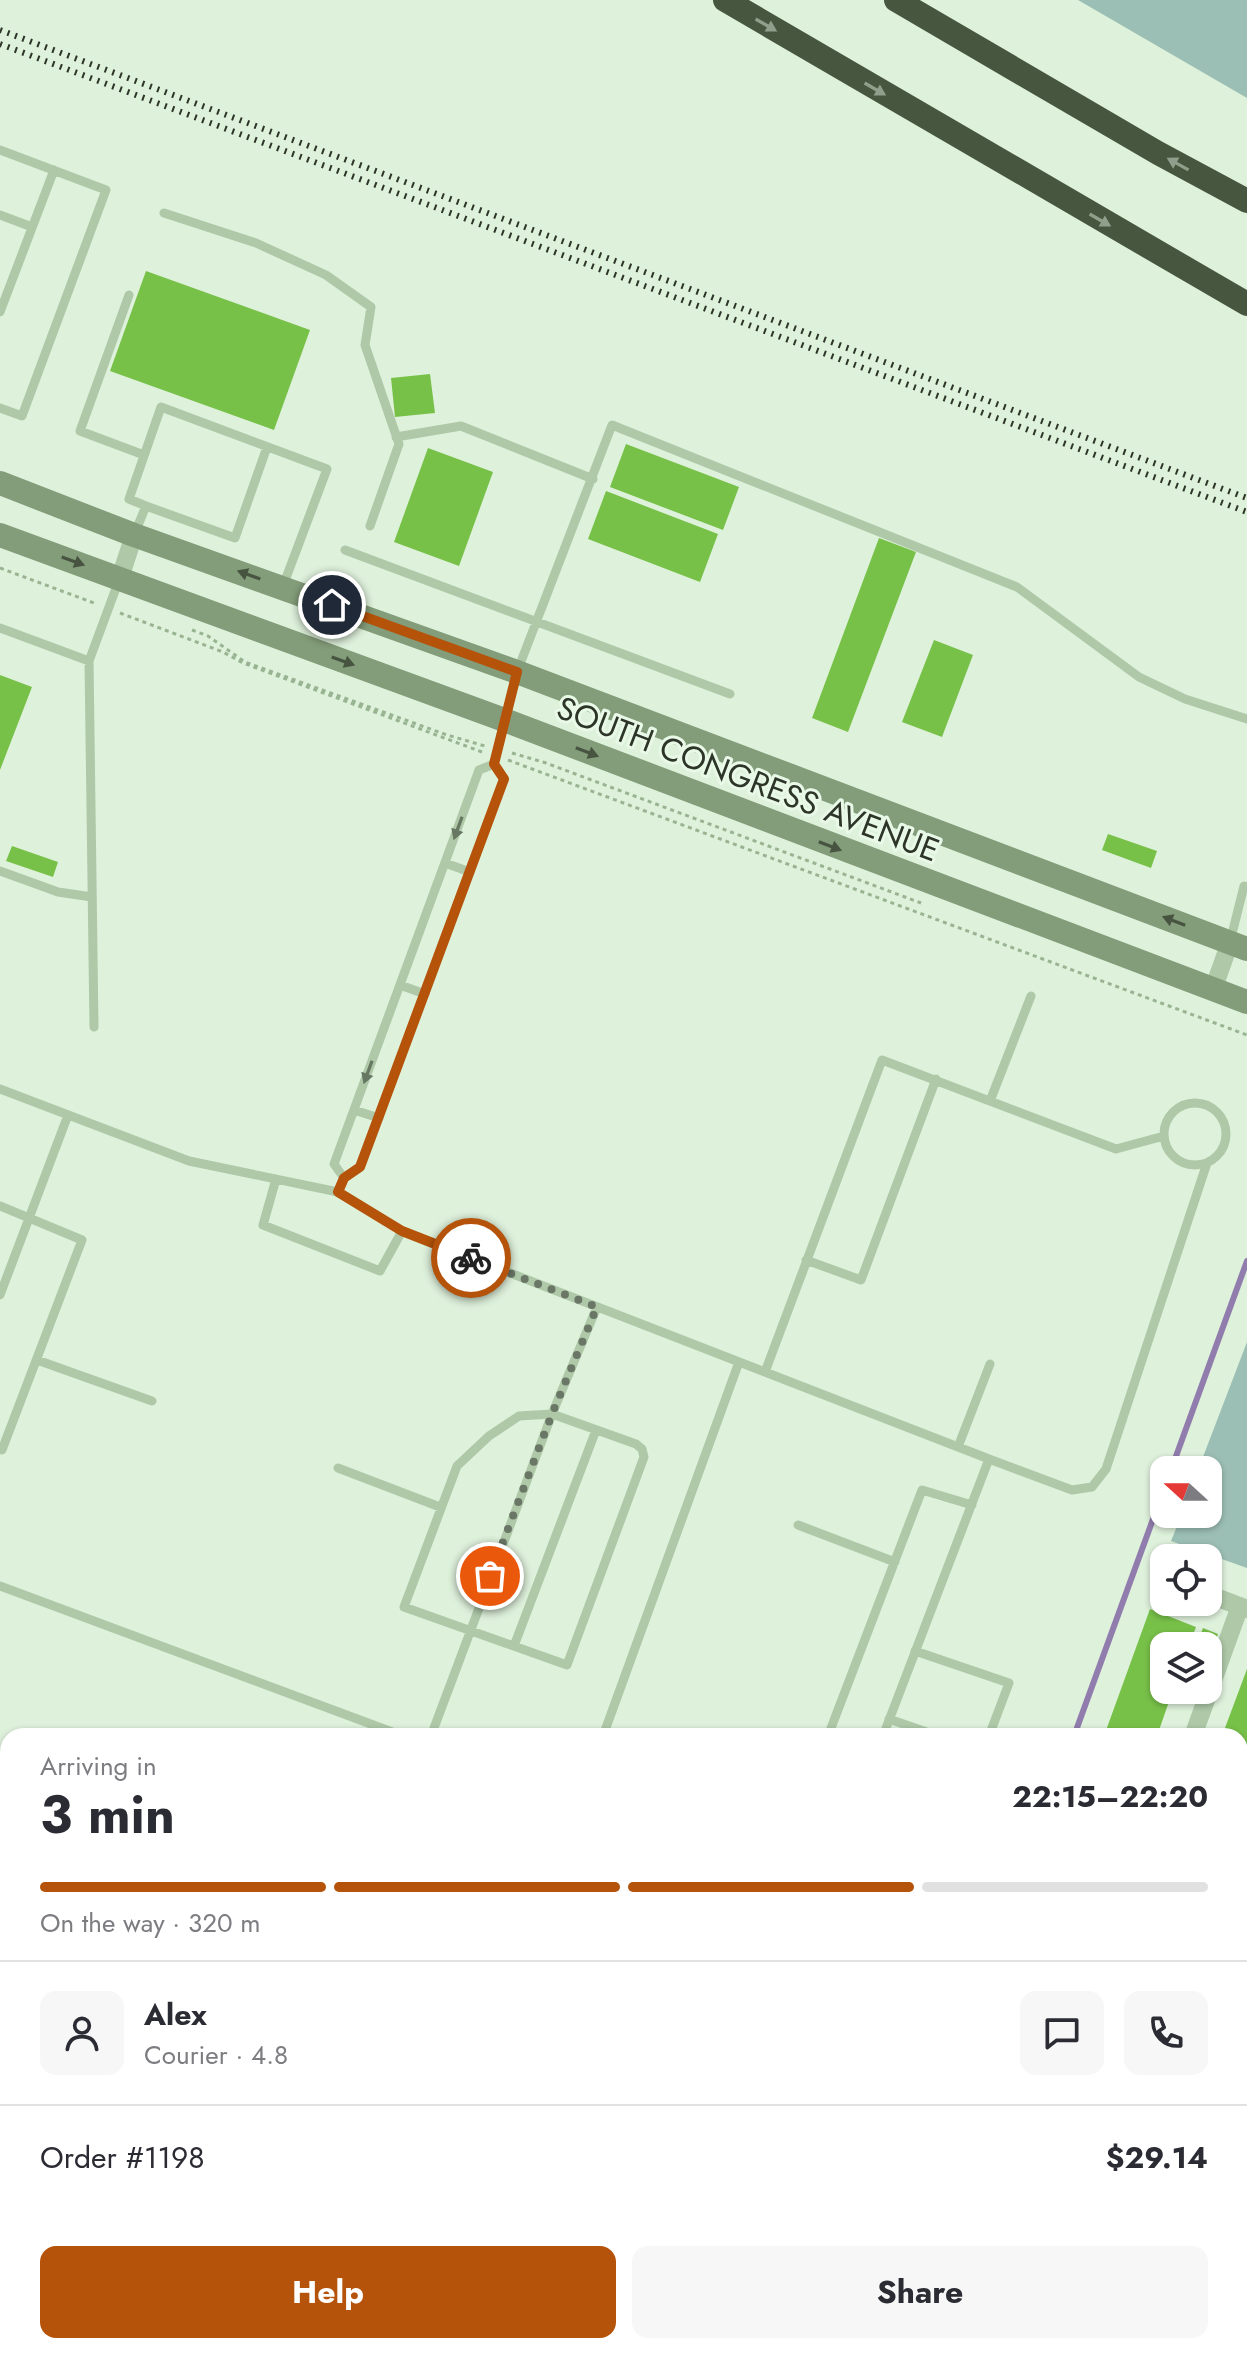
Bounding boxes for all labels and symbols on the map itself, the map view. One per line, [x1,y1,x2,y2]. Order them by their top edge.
one-way arrow [755,17,777,31]
one-way arrow [864,81,887,95]
one-way arrow [1167,157,1190,170]
one-way arrow [1089,213,1111,227]
one-way arrow [62,555,86,568]
one-way arrow [236,569,260,581]
pin [298,571,366,639]
one-way arrow [332,655,356,668]
street label: SOUTH CONGRESS AVENUE [550,685,946,873]
one-way arrow [575,746,599,759]
one-way arrow [451,816,464,840]
one-way arrow [818,840,842,852]
one-way arrow [1162,914,1186,927]
one-way arrow [361,1060,374,1084]
courier [431,1218,511,1298]
north arrow [1150,1456,1222,1528]
pin [456,1542,524,1610]

